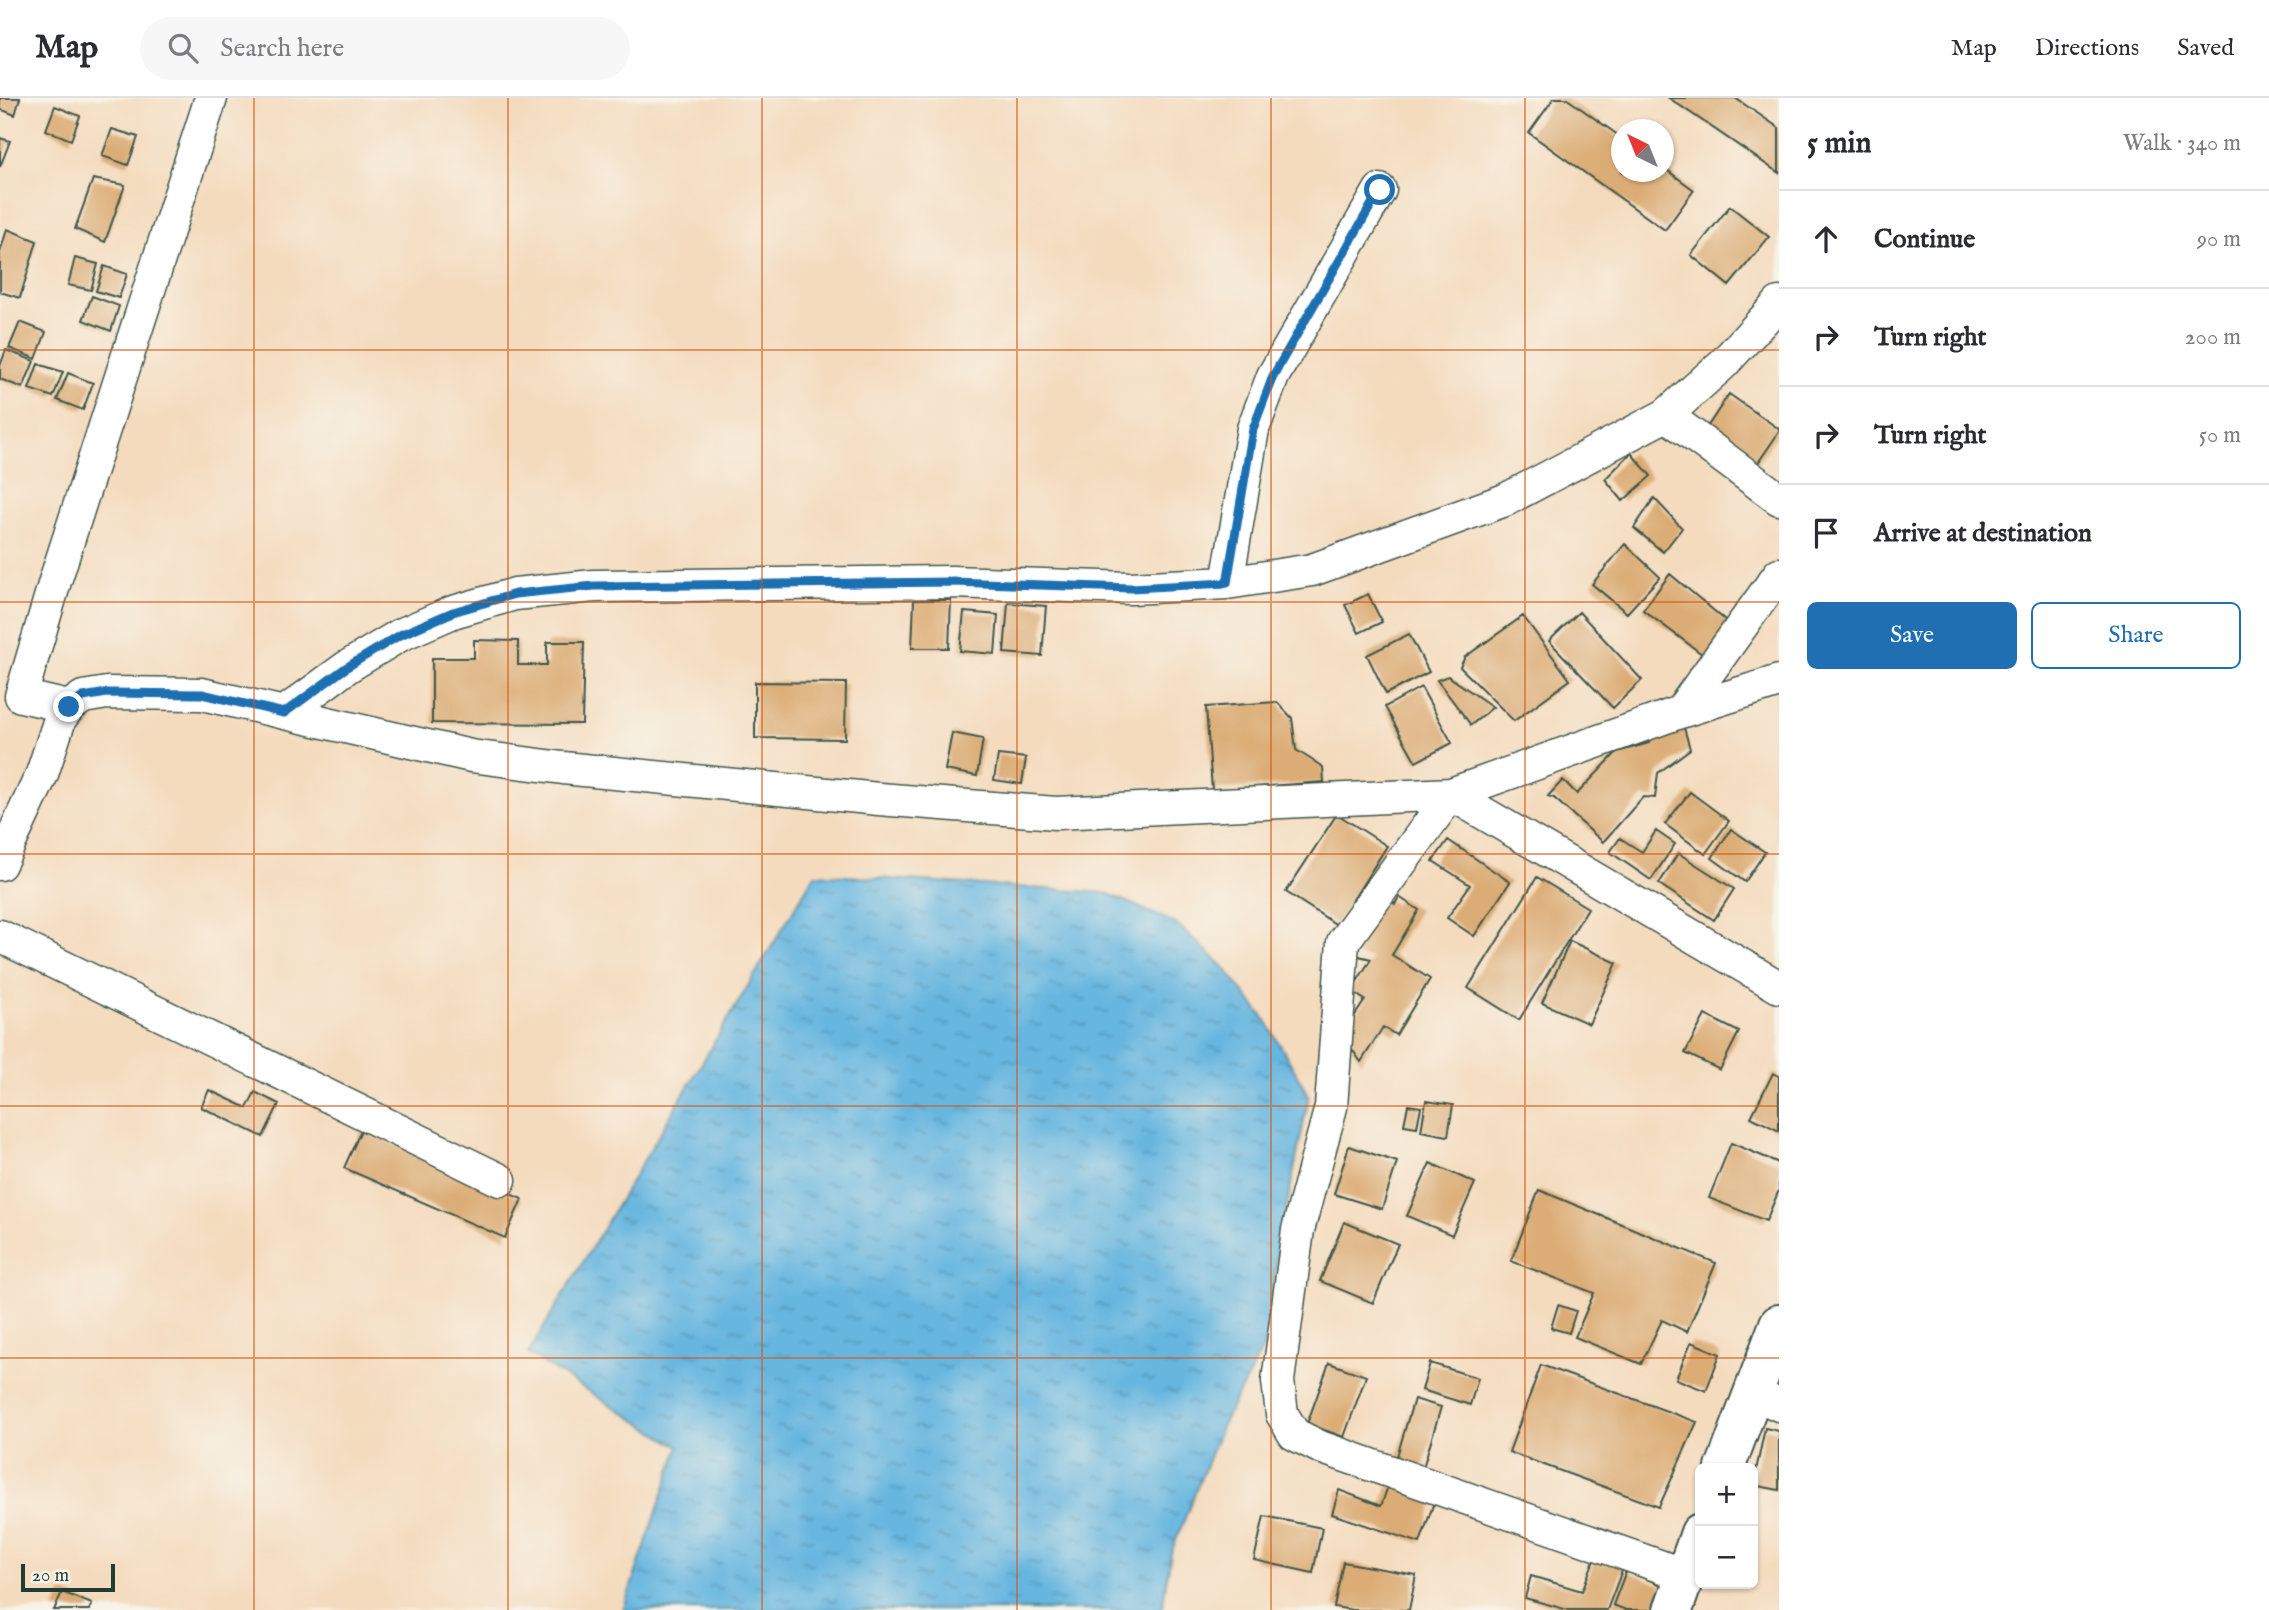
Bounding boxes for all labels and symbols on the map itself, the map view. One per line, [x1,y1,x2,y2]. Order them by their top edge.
north arrow [1611,119,1674,182]
route start [1364,174,1395,205]
route end [53,691,84,722]
scale bar [21,1561,116,1593]

